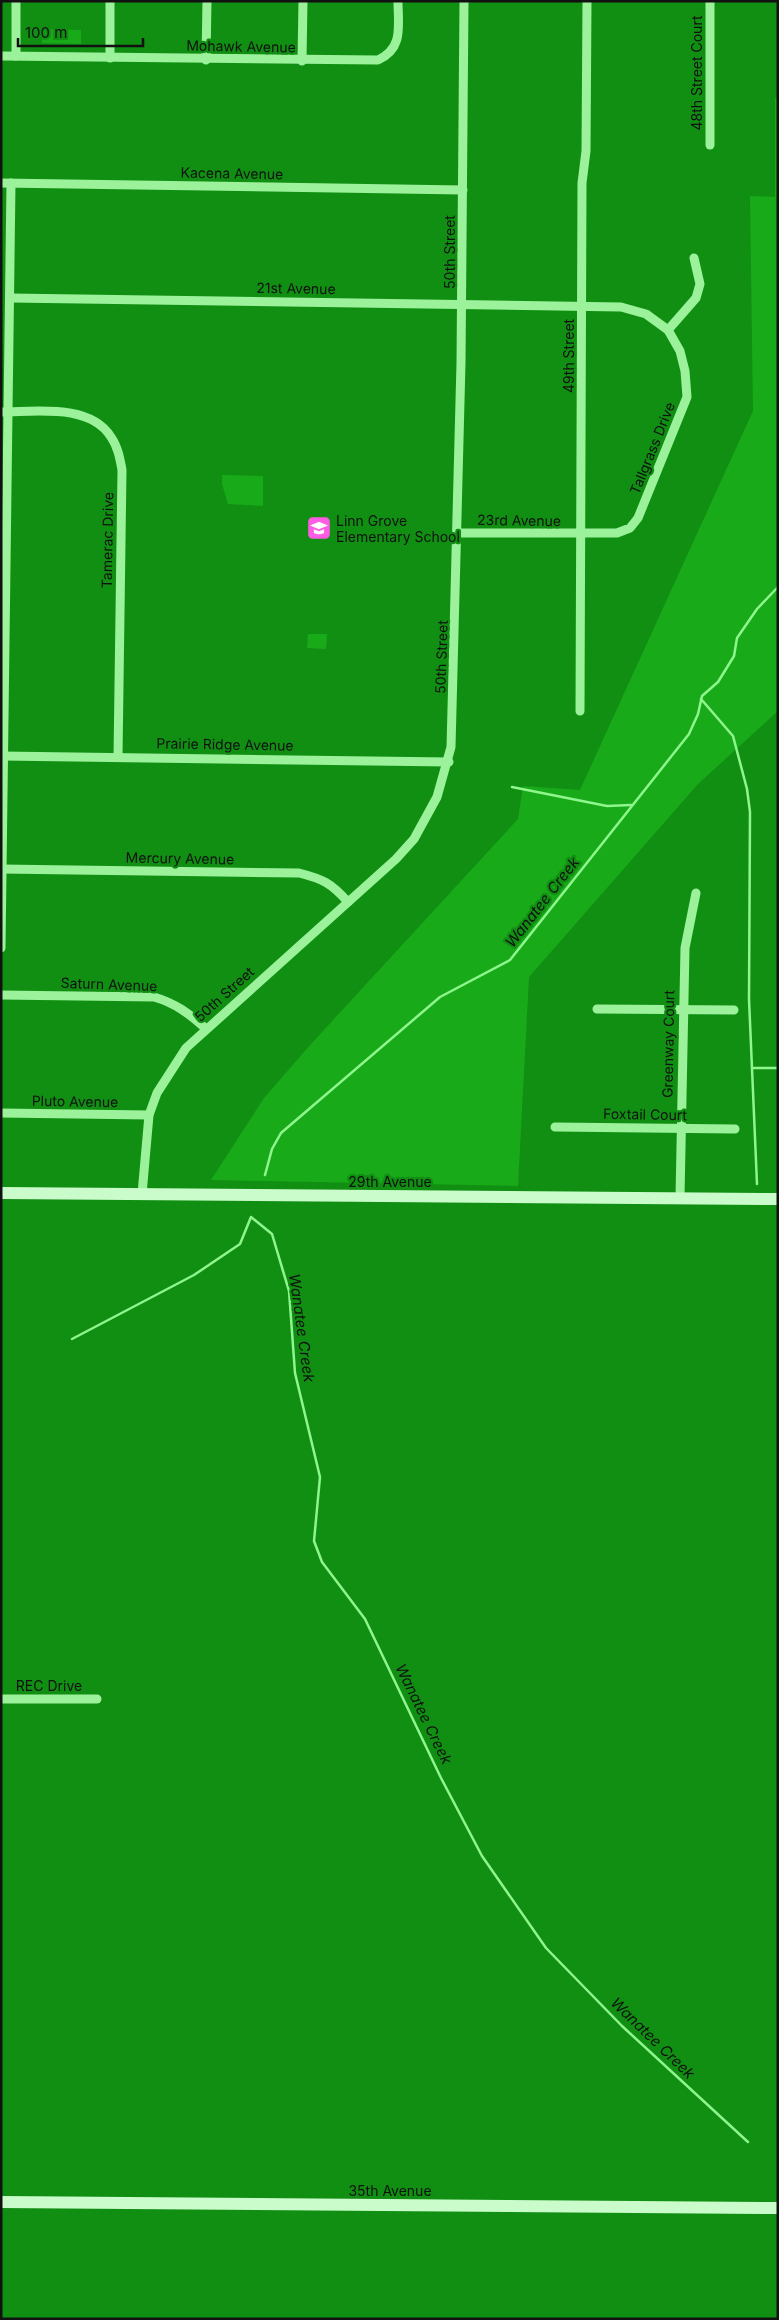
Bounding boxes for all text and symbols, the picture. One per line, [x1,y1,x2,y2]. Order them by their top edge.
scale bar [18,15,142,47]
street label: 48th Street Court [688,15,705,130]
text: 100 m [25,23,67,42]
street label: Mohawk Avenue [186,37,296,55]
street label: Kacena Avenue [181,164,283,182]
street label: 50th Street [441,215,458,289]
street label: 21st Avenue [256,279,336,297]
street label: 49th Street [560,318,577,393]
street label: Tallgrass Drive [626,399,678,497]
street label: Tamerac Drive [98,492,116,588]
street label: 23rd Avenue [477,511,561,529]
place label: Linn Grove Elementary School [336,512,460,545]
school or university icon: Linn Grove Elementary School [306,515,332,541]
street label: 50th Street [431,619,451,694]
street label: Prairie Ridge Avenue [156,734,294,754]
street label: Mercury Avenue [126,849,234,867]
water label: Wanatee Creek [501,852,584,951]
street label: 50th Street [191,963,257,1025]
street label: Saturn Avenue [60,974,158,994]
street label: Greenway Court [659,989,677,1098]
street label: Pluto Avenue [32,1092,118,1110]
street label: Foxtail Court [603,1105,688,1123]
street label: 29th Avenue [348,1173,432,1190]
water label: Wanatee Creek [285,1272,319,1384]
water label: Wanatee Creek [391,1661,457,1768]
street label: REC Drive [16,1677,82,1694]
water label: Wanatee Creek [607,1993,700,2083]
street label: 35th Avenue [348,2182,432,2199]

